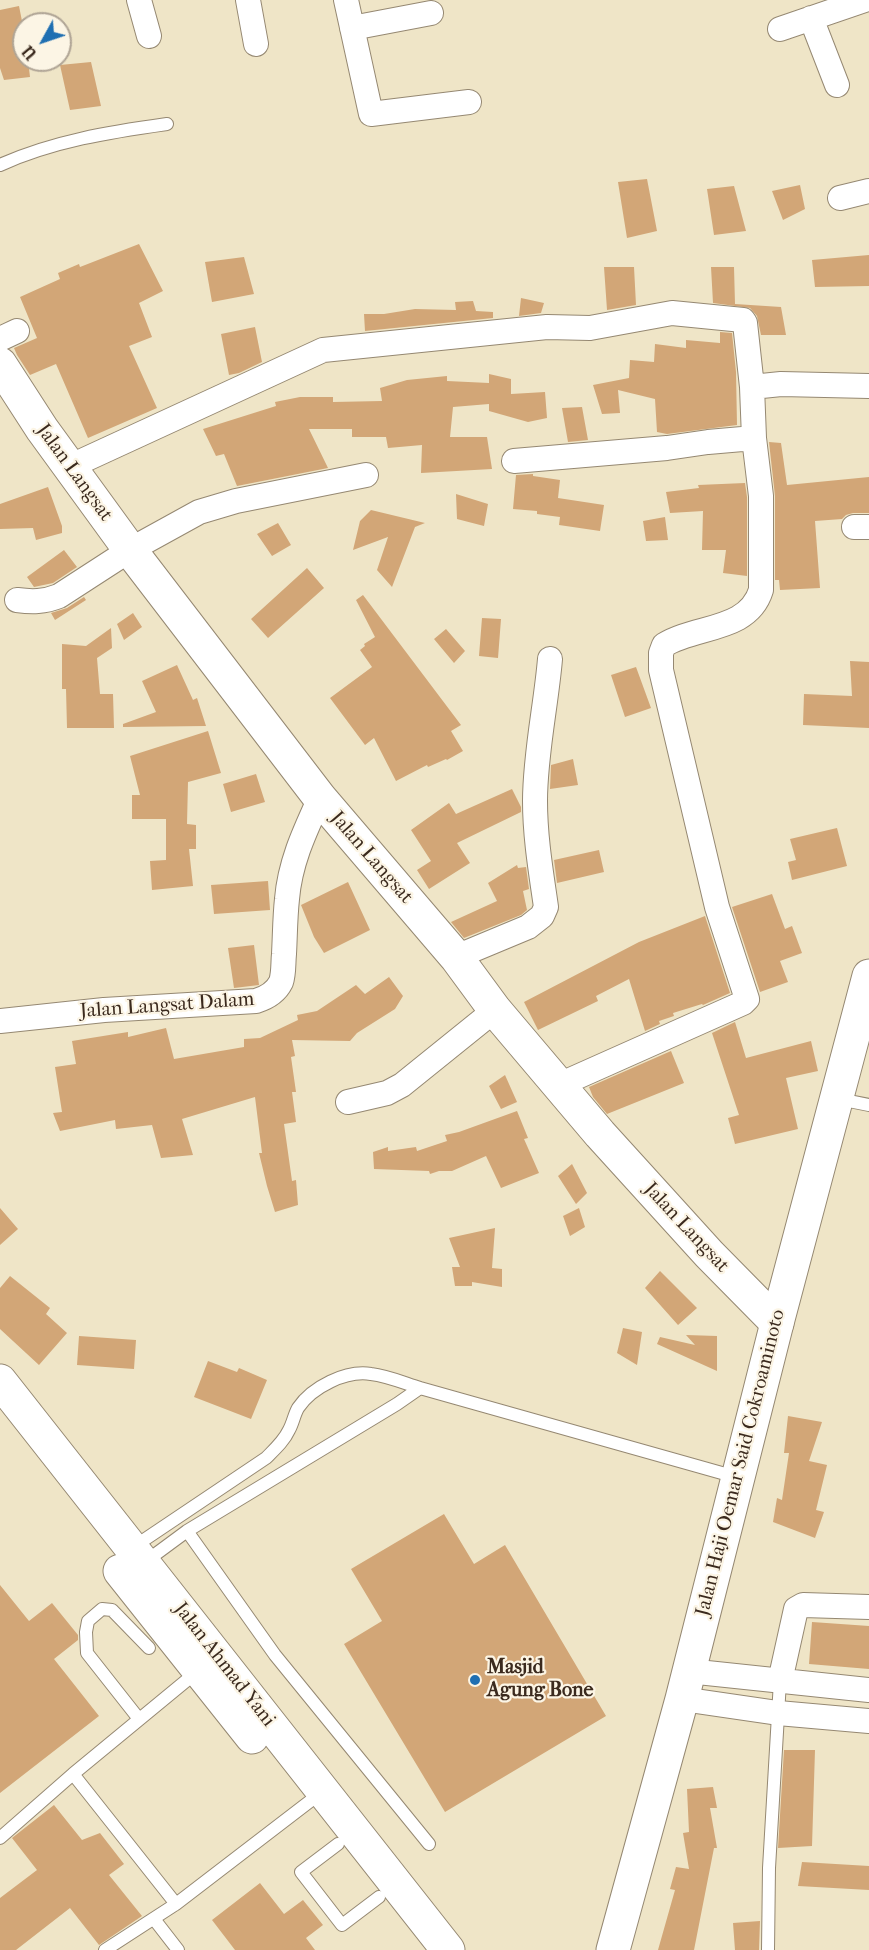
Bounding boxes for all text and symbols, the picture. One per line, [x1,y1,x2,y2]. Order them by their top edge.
north arrow [12,12,72,72]
text: U [18,42,41,63]
street label: Jalan Langsat [31,420,117,526]
street label: Jalan Langsat [324,807,418,909]
street label: Jalan Langsat Dalam [79,988,255,1024]
street label: Jalan Langsat [638,1178,734,1278]
street label: Jalan Haji Oemar Said Cokroaminoto [691,1307,791,1619]
street label: Jalan Ahmad Yani [168,1598,280,1732]
place label: Masjid Agung Bone [487,1656,593,1703]
marker: Masjid Agung Bone [468,1673,482,1687]

